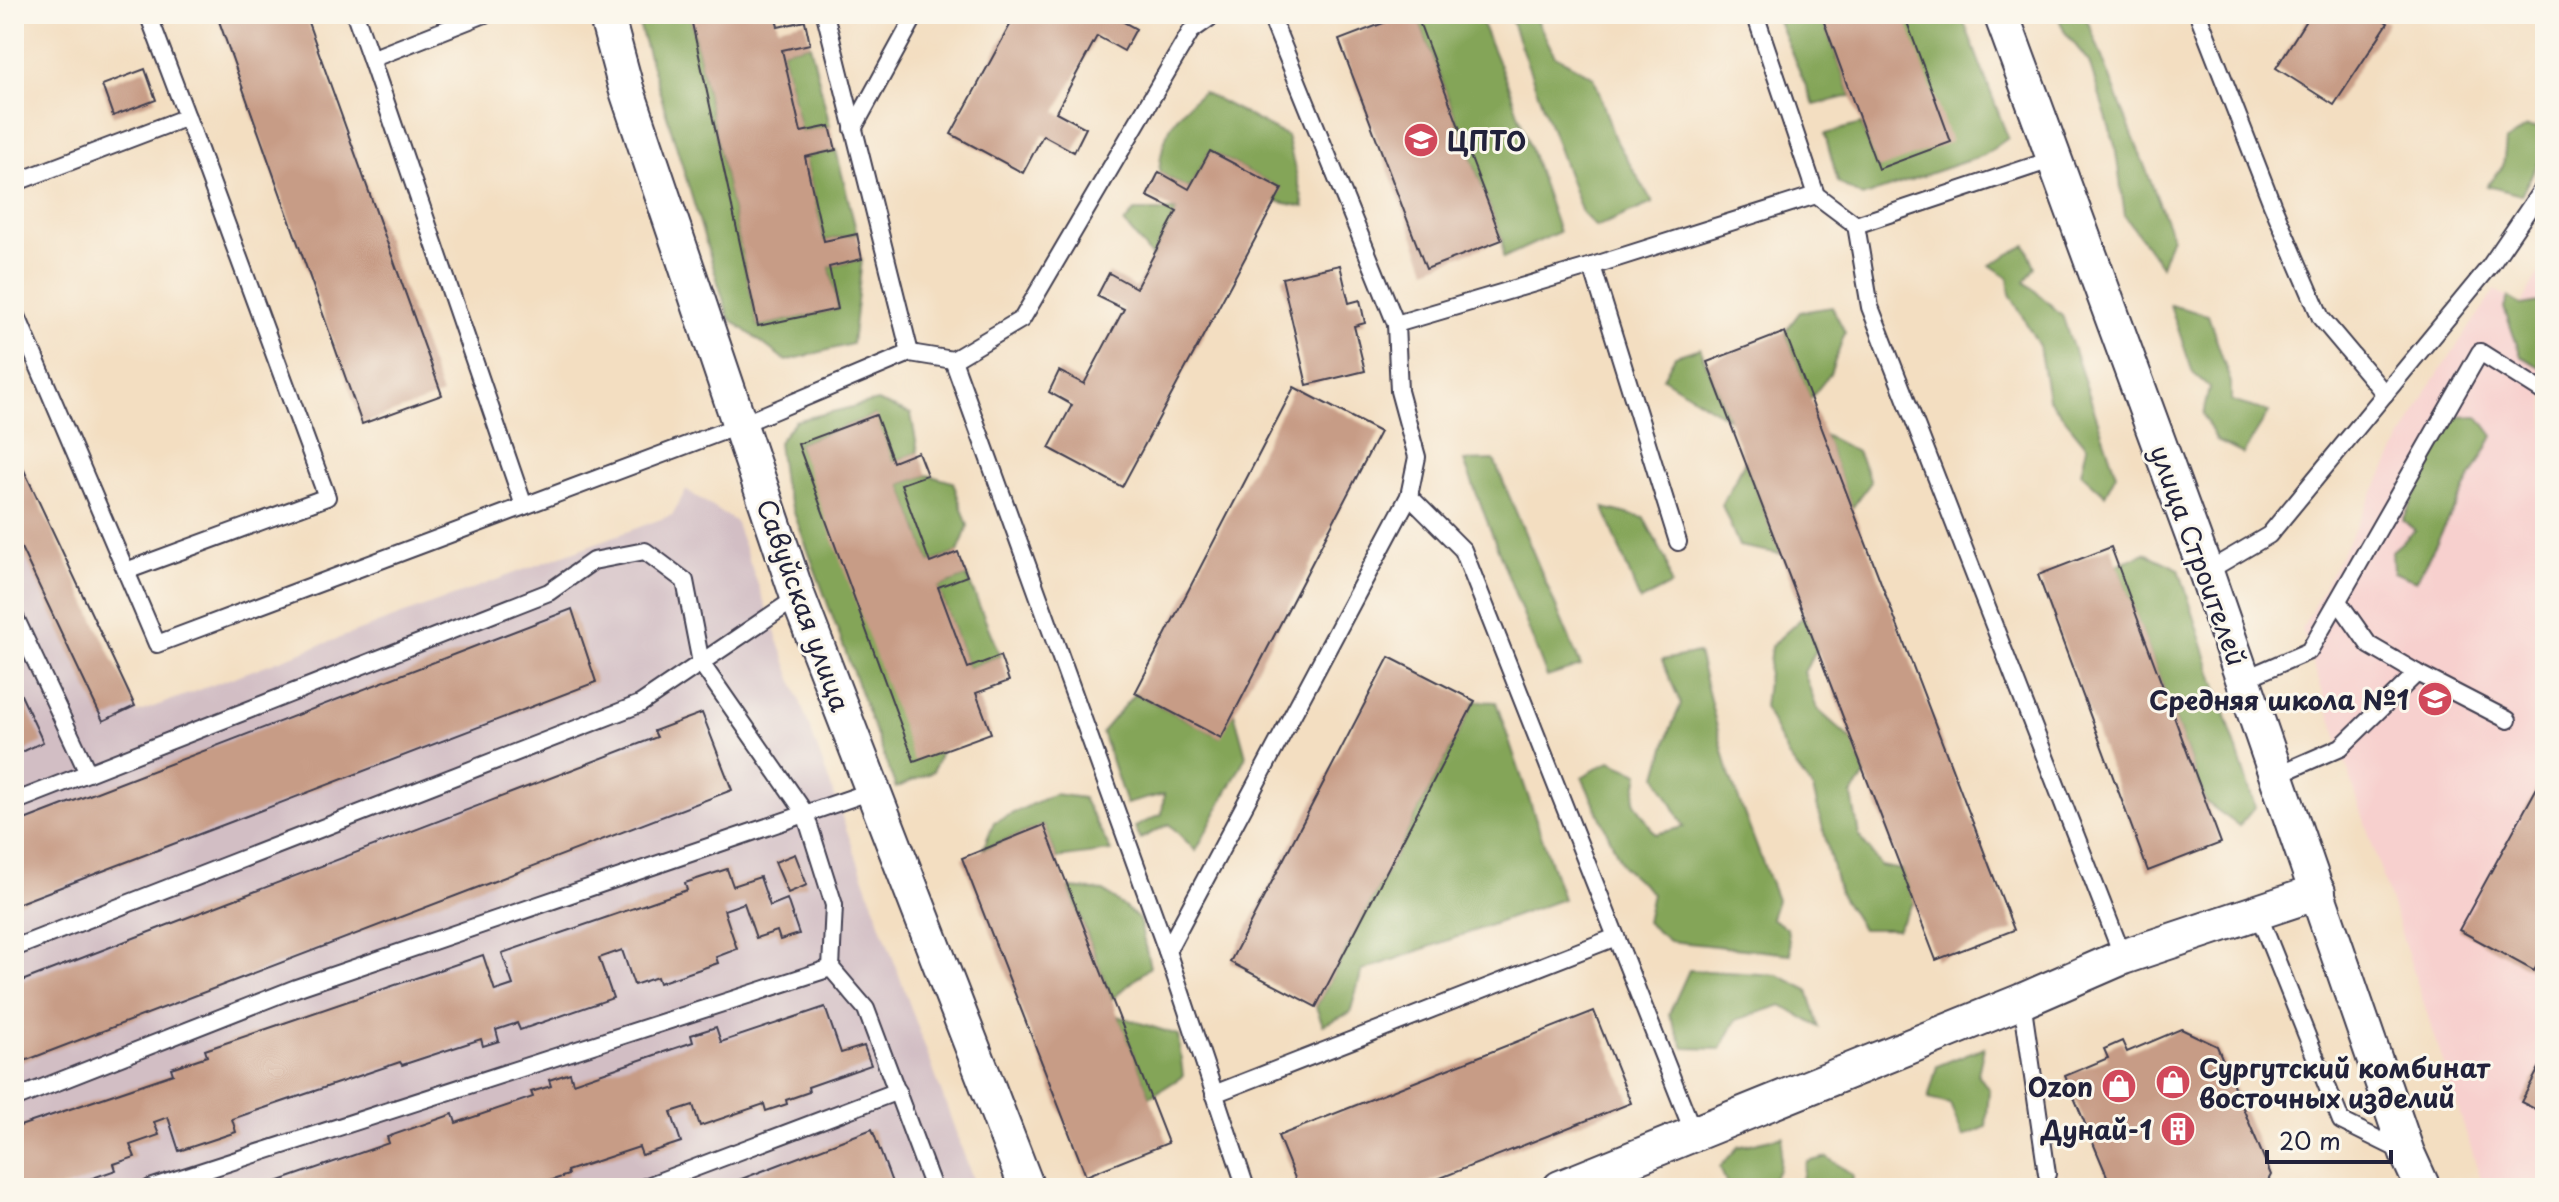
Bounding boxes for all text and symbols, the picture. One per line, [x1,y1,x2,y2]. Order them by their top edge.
school or university icon: ЦПТО [1402,121,1440,159]
place label: ЦПТО [1447,121,1526,160]
street label: улица Строителей [2141,439,2257,671]
street label: Савуйская улица [747,493,861,717]
place label: Средняя школа №1 [2149,680,2409,719]
school or university icon: Средняя школа №1 [2416,680,2454,718]
place label: Сургутский комбинат восточных изделий [2199,1048,2492,1117]
shop icon: Сургутский комбинат восточных изделий [2154,1063,2192,1101]
place label: Ozon [2028,1067,2093,1106]
shop icon: Ozon [2100,1067,2138,1105]
place label: Дунай-1 [2040,1110,2152,1149]
building icon: Дунай-1 [2159,1110,2197,1148]
scale bar [2267,1114,2391,1164]
text: 20 m [2279,1122,2341,1158]

